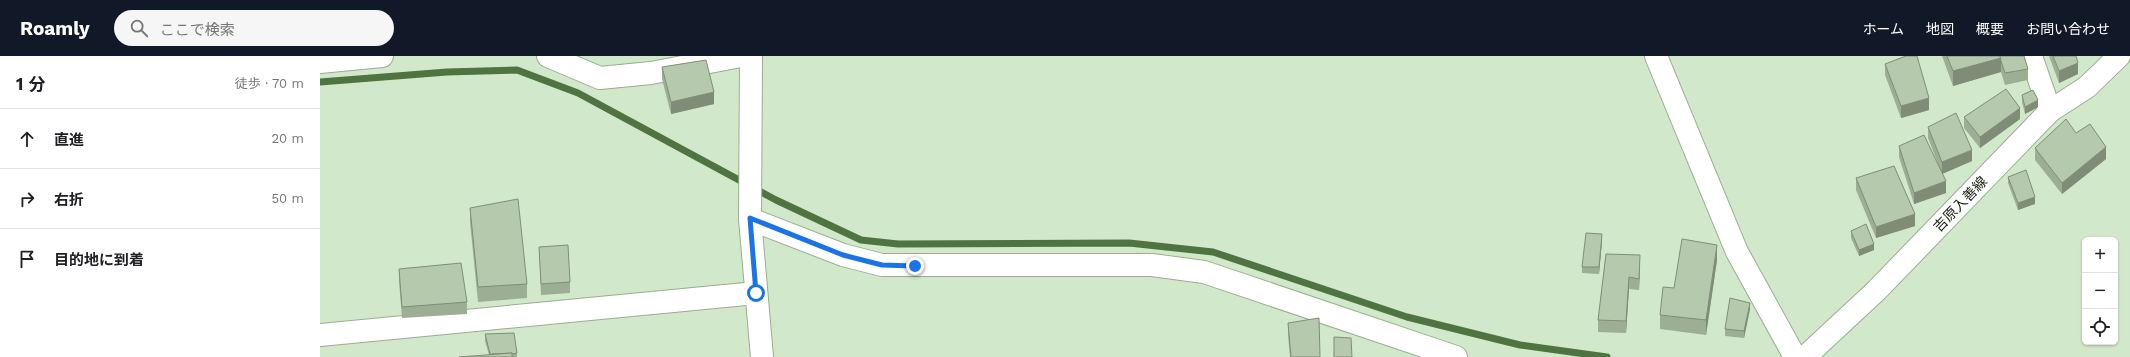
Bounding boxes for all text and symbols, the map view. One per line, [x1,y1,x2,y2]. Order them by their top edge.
search box [114,10,394,46]
text: Roamly [20,17,90,40]
icon: search [128,17,150,39]
text: ここで検索 [160,21,235,39]
text: ホーム [1862,21,1904,37]
text: 地図 [1926,21,1954,37]
text: 概要 [1976,21,2004,37]
text: お問い合わせ [2026,21,2110,37]
text: 1 分 [16,74,45,94]
text: 徒歩 · 70 m [235,76,304,91]
icon: ahead [16,128,38,150]
text: 直進 [54,131,84,149]
text: 20 m [272,131,304,146]
street label: 吉原入善線 [1930,173,1990,235]
icon: right [16,188,38,210]
text: 右折 [54,191,84,209]
text: 50 m [272,191,304,206]
map controls [2082,237,2118,345]
button: + [2082,237,2118,273]
icon: arrive [16,248,38,270]
text: 目的地に到着 [54,251,144,269]
route end [906,257,924,275]
button: − [2082,273,2118,309]
route start [747,284,765,302]
button: locate [2082,309,2118,345]

